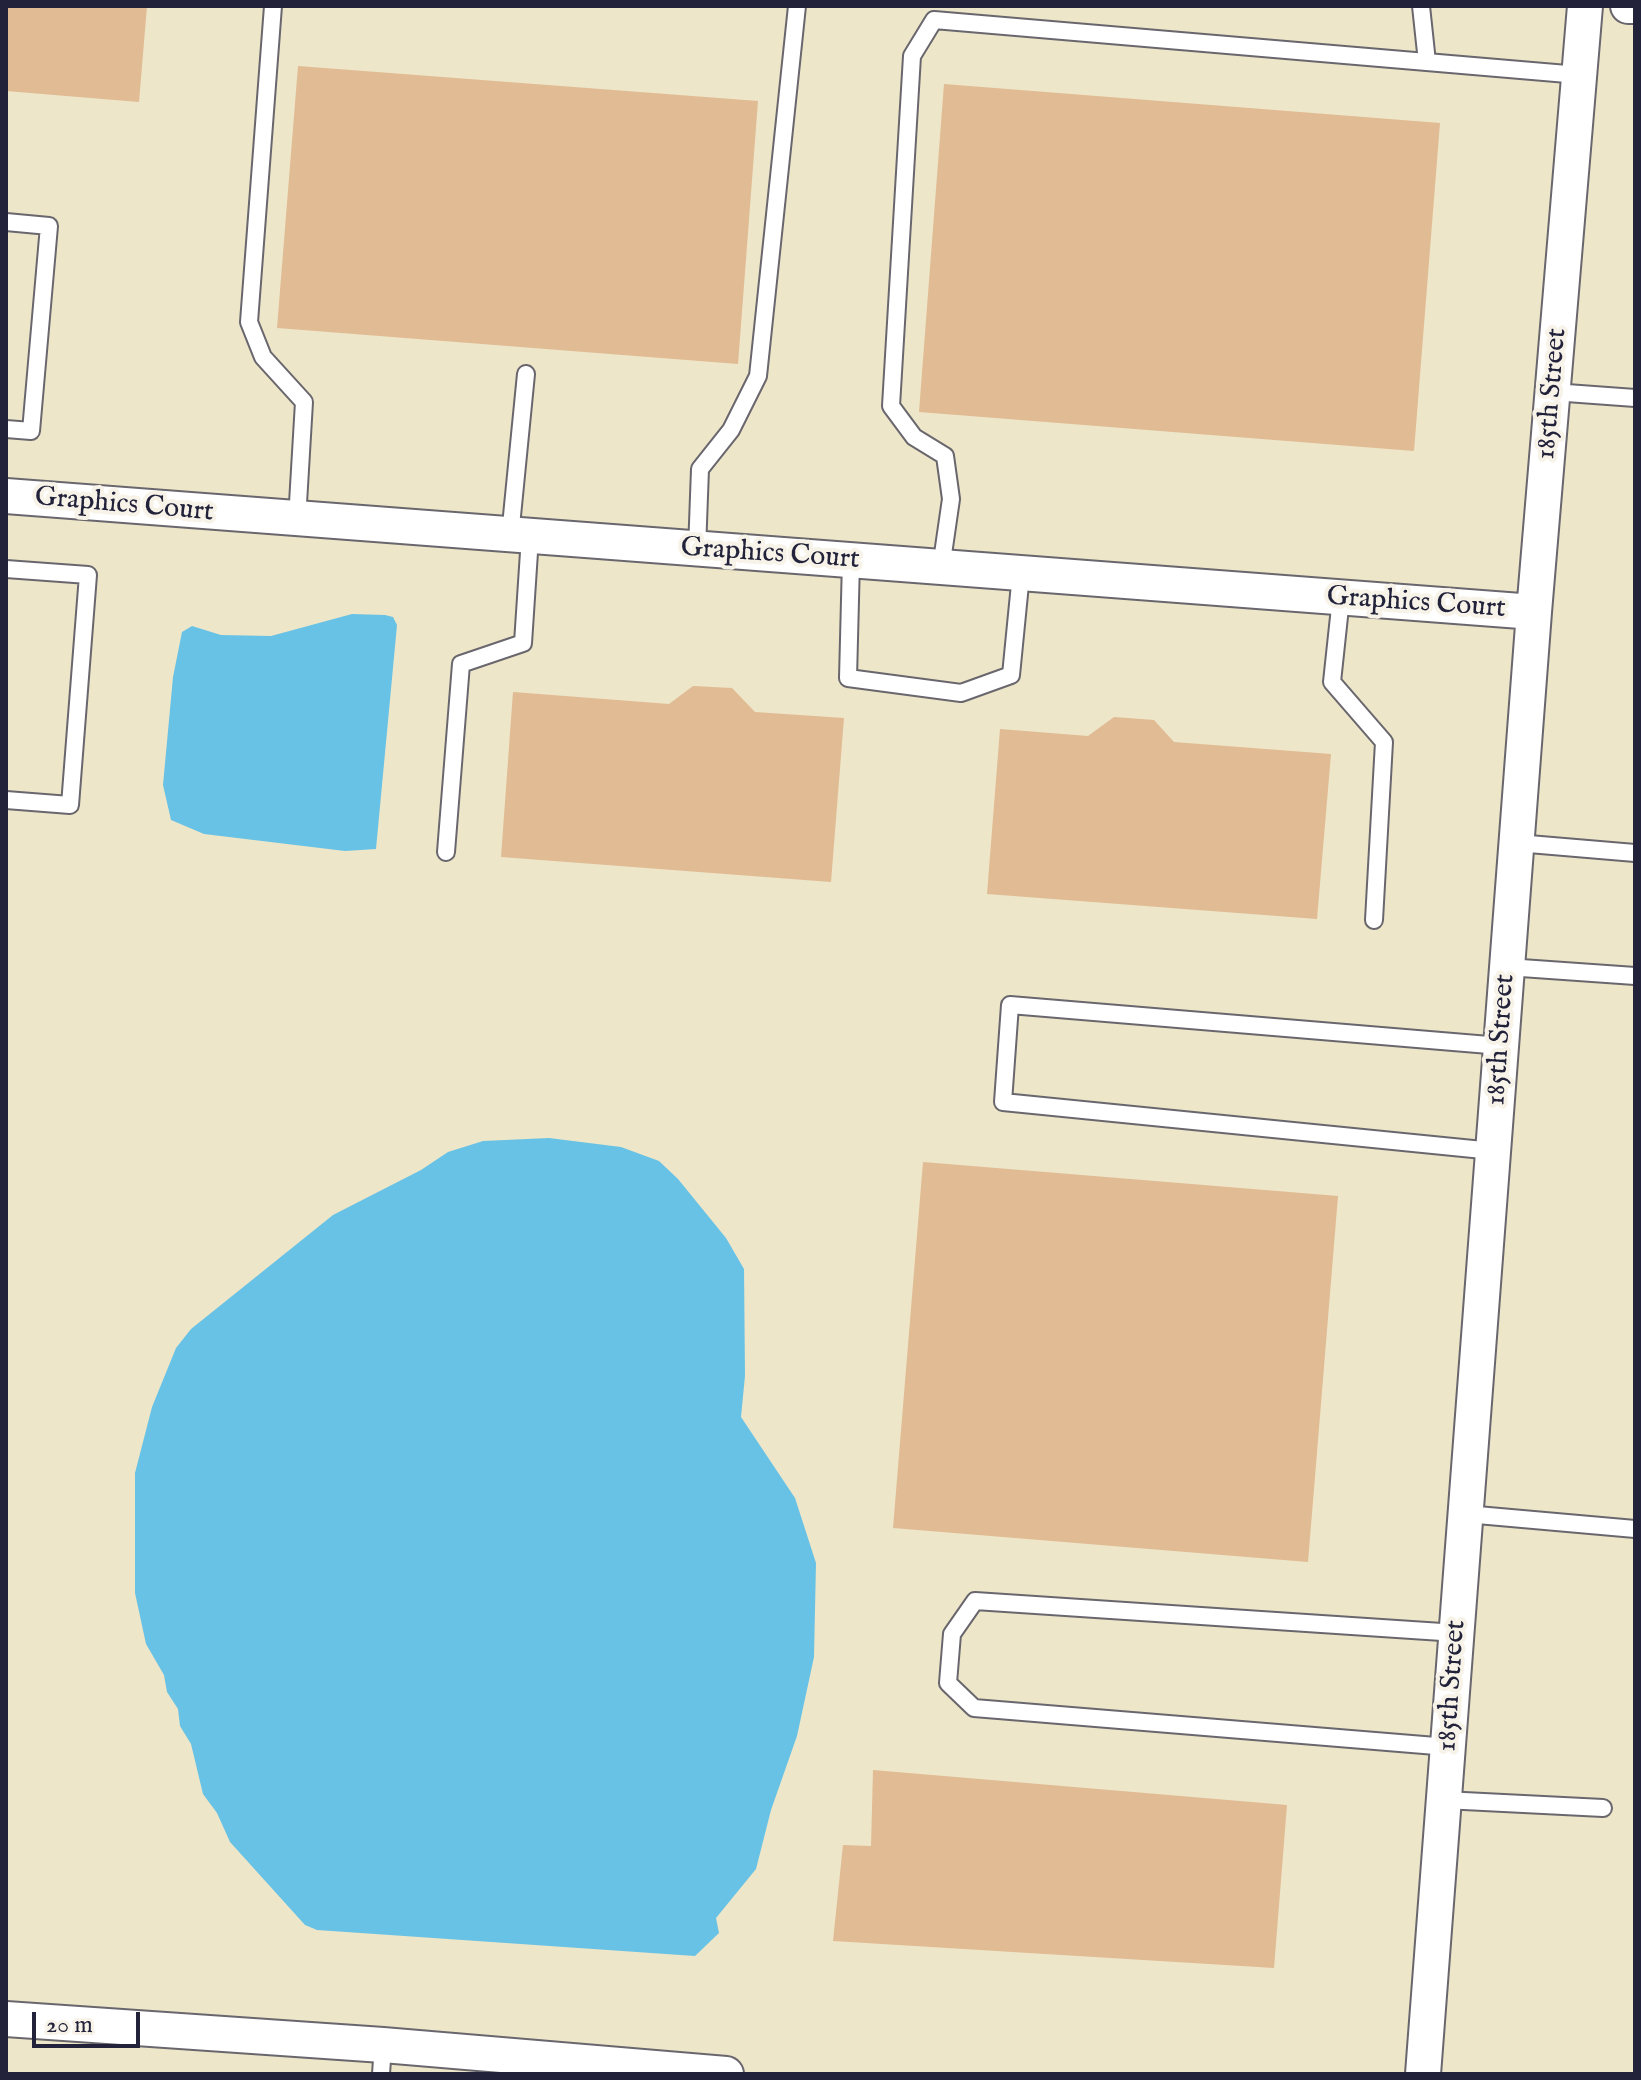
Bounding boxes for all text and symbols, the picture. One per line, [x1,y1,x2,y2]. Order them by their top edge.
street label: 185th Street [1531,327,1575,461]
street label: Graphics Court [33,481,215,531]
street label: Graphics Court [679,532,861,578]
street label: Graphics Court [1325,581,1507,627]
street label: 185th Street [1481,973,1523,1107]
street label: 185th Street [1432,1619,1474,1753]
scale bar [36,1996,144,2046]
text: 20 m [46,2010,93,2041]

